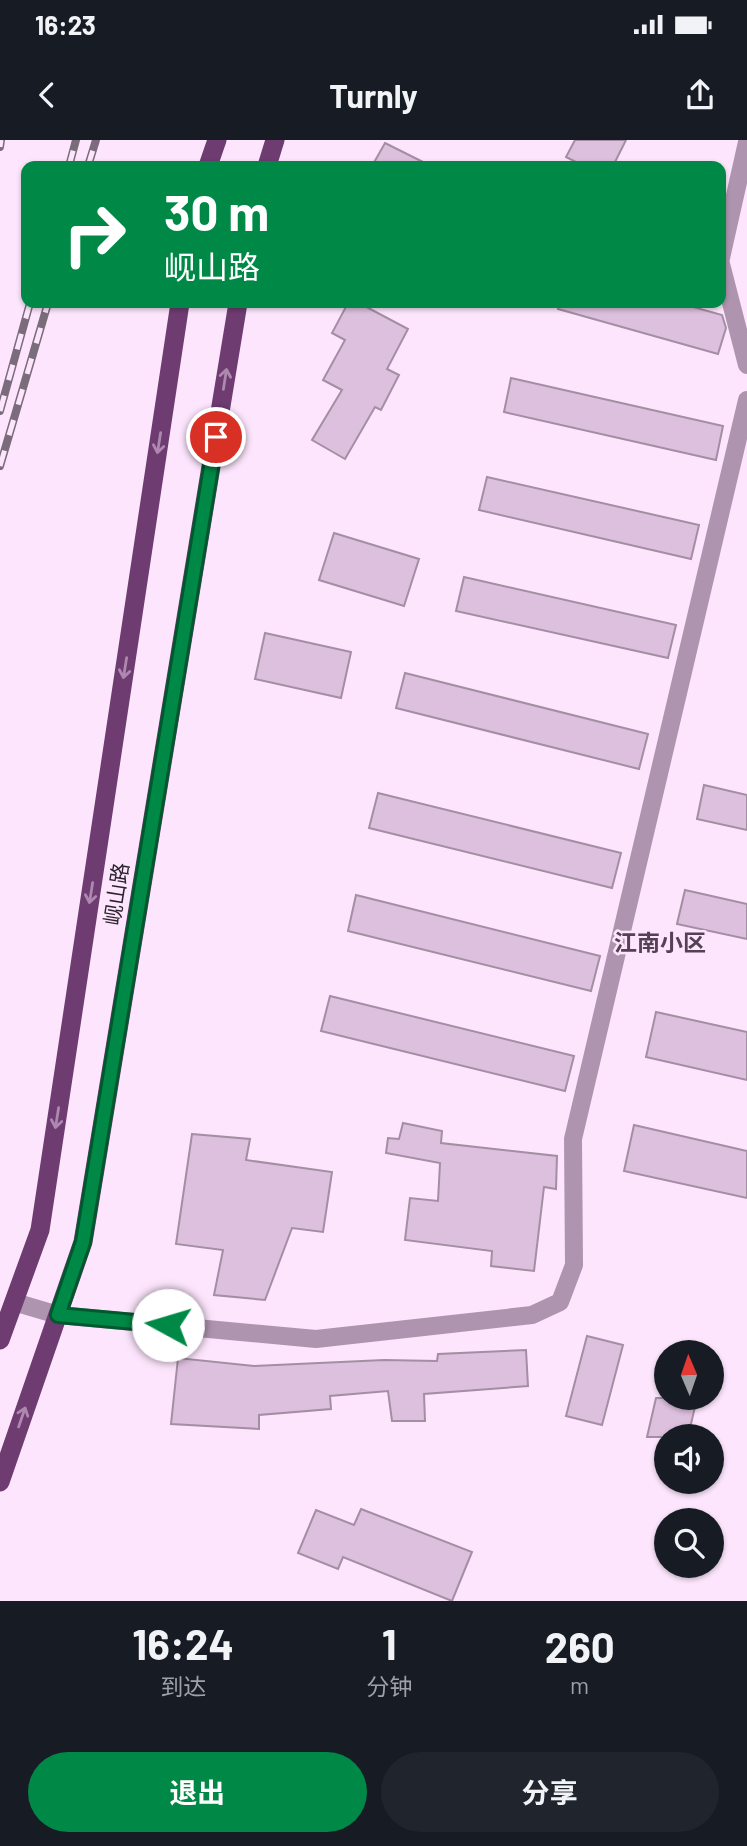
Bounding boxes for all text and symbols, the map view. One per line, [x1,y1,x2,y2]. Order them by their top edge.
text: 16:23 [35,9,96,40]
icon: back [28,76,66,114]
text: Turnly [329,76,418,114]
icon: share [681,76,719,114]
text: 30 m [164,182,269,241]
icon: right [49,189,140,280]
text: 岘山路 [164,247,260,285]
one-way arrow [219,368,232,391]
pin [186,407,246,467]
icon: arrive [197,418,235,456]
one-way arrow [152,431,165,454]
one-way arrow [118,656,131,679]
street label: 岘山路 [98,861,133,927]
one-way arrow [84,881,97,904]
district label: 江南小区 [614,928,706,956]
one-way arrow [50,1106,63,1129]
position arrow [131,1288,205,1362]
north arrow [654,1340,724,1410]
map controls [654,1340,724,1578]
one-way arrow [17,1407,29,1429]
button: sound [654,1424,724,1494]
button: search [654,1508,724,1578]
text: 16:24 [132,1618,234,1668]
text: 1 [382,1618,397,1668]
text: 260 [545,1621,615,1671]
text: m [570,1671,589,1699]
text: 到达 [160,1672,206,1700]
text: 分钟 [366,1672,412,1700]
button: 退出 [28,1752,367,1832]
button: 分享 [381,1752,719,1832]

